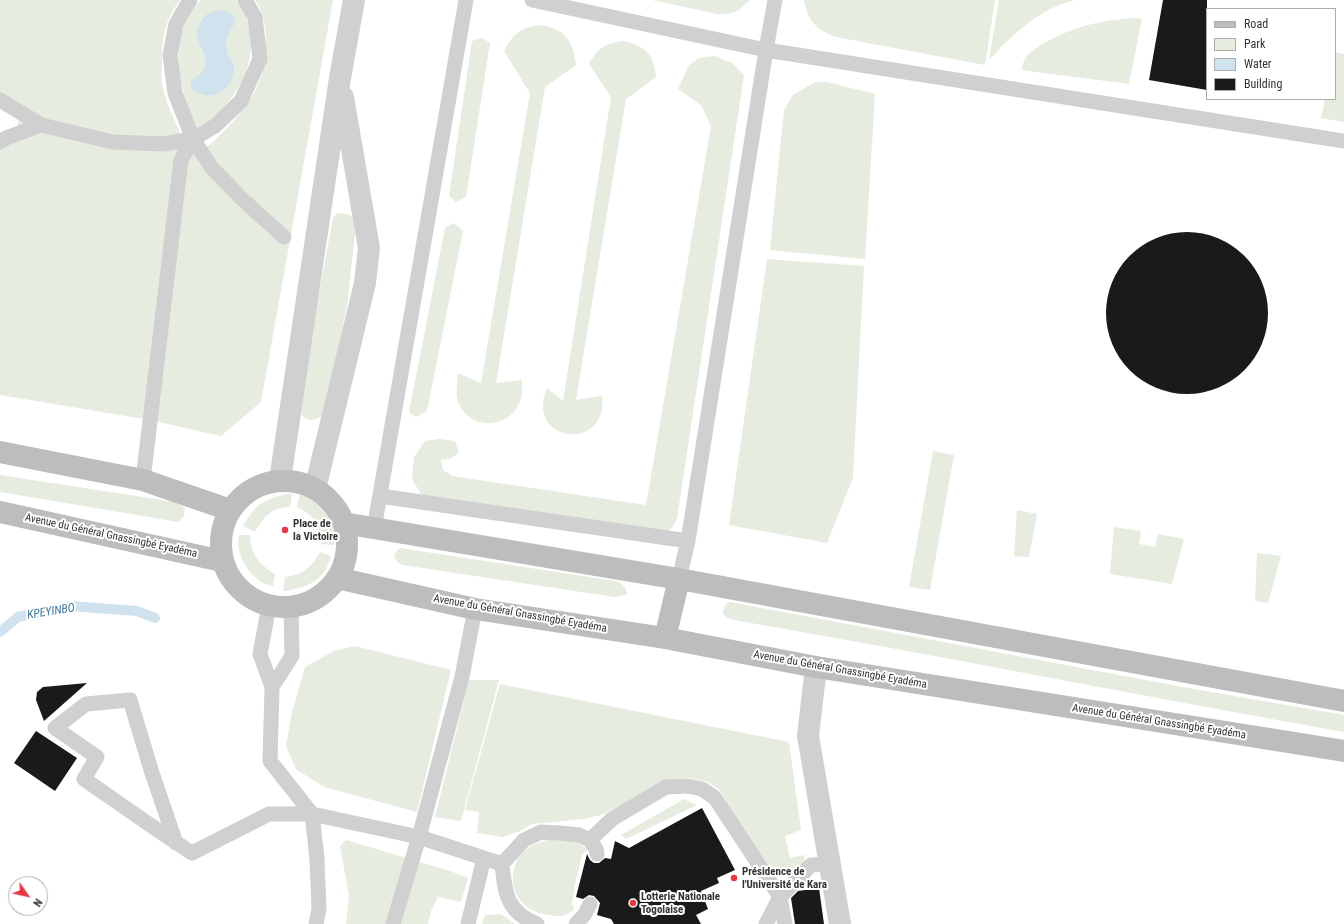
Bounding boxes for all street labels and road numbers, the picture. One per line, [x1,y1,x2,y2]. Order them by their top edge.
street label: Avenue du Général Gnassingbé Eyadéma [24,511,198,561]
street label: Avenue du Général Gnassingbé Eyadéma [432,592,608,636]
street label: Avenue du Général Gnassingbé Eyadéma [752,648,928,692]
street label: Avenue du Général Gnassingbé Eyadéma [1071,702,1247,742]

